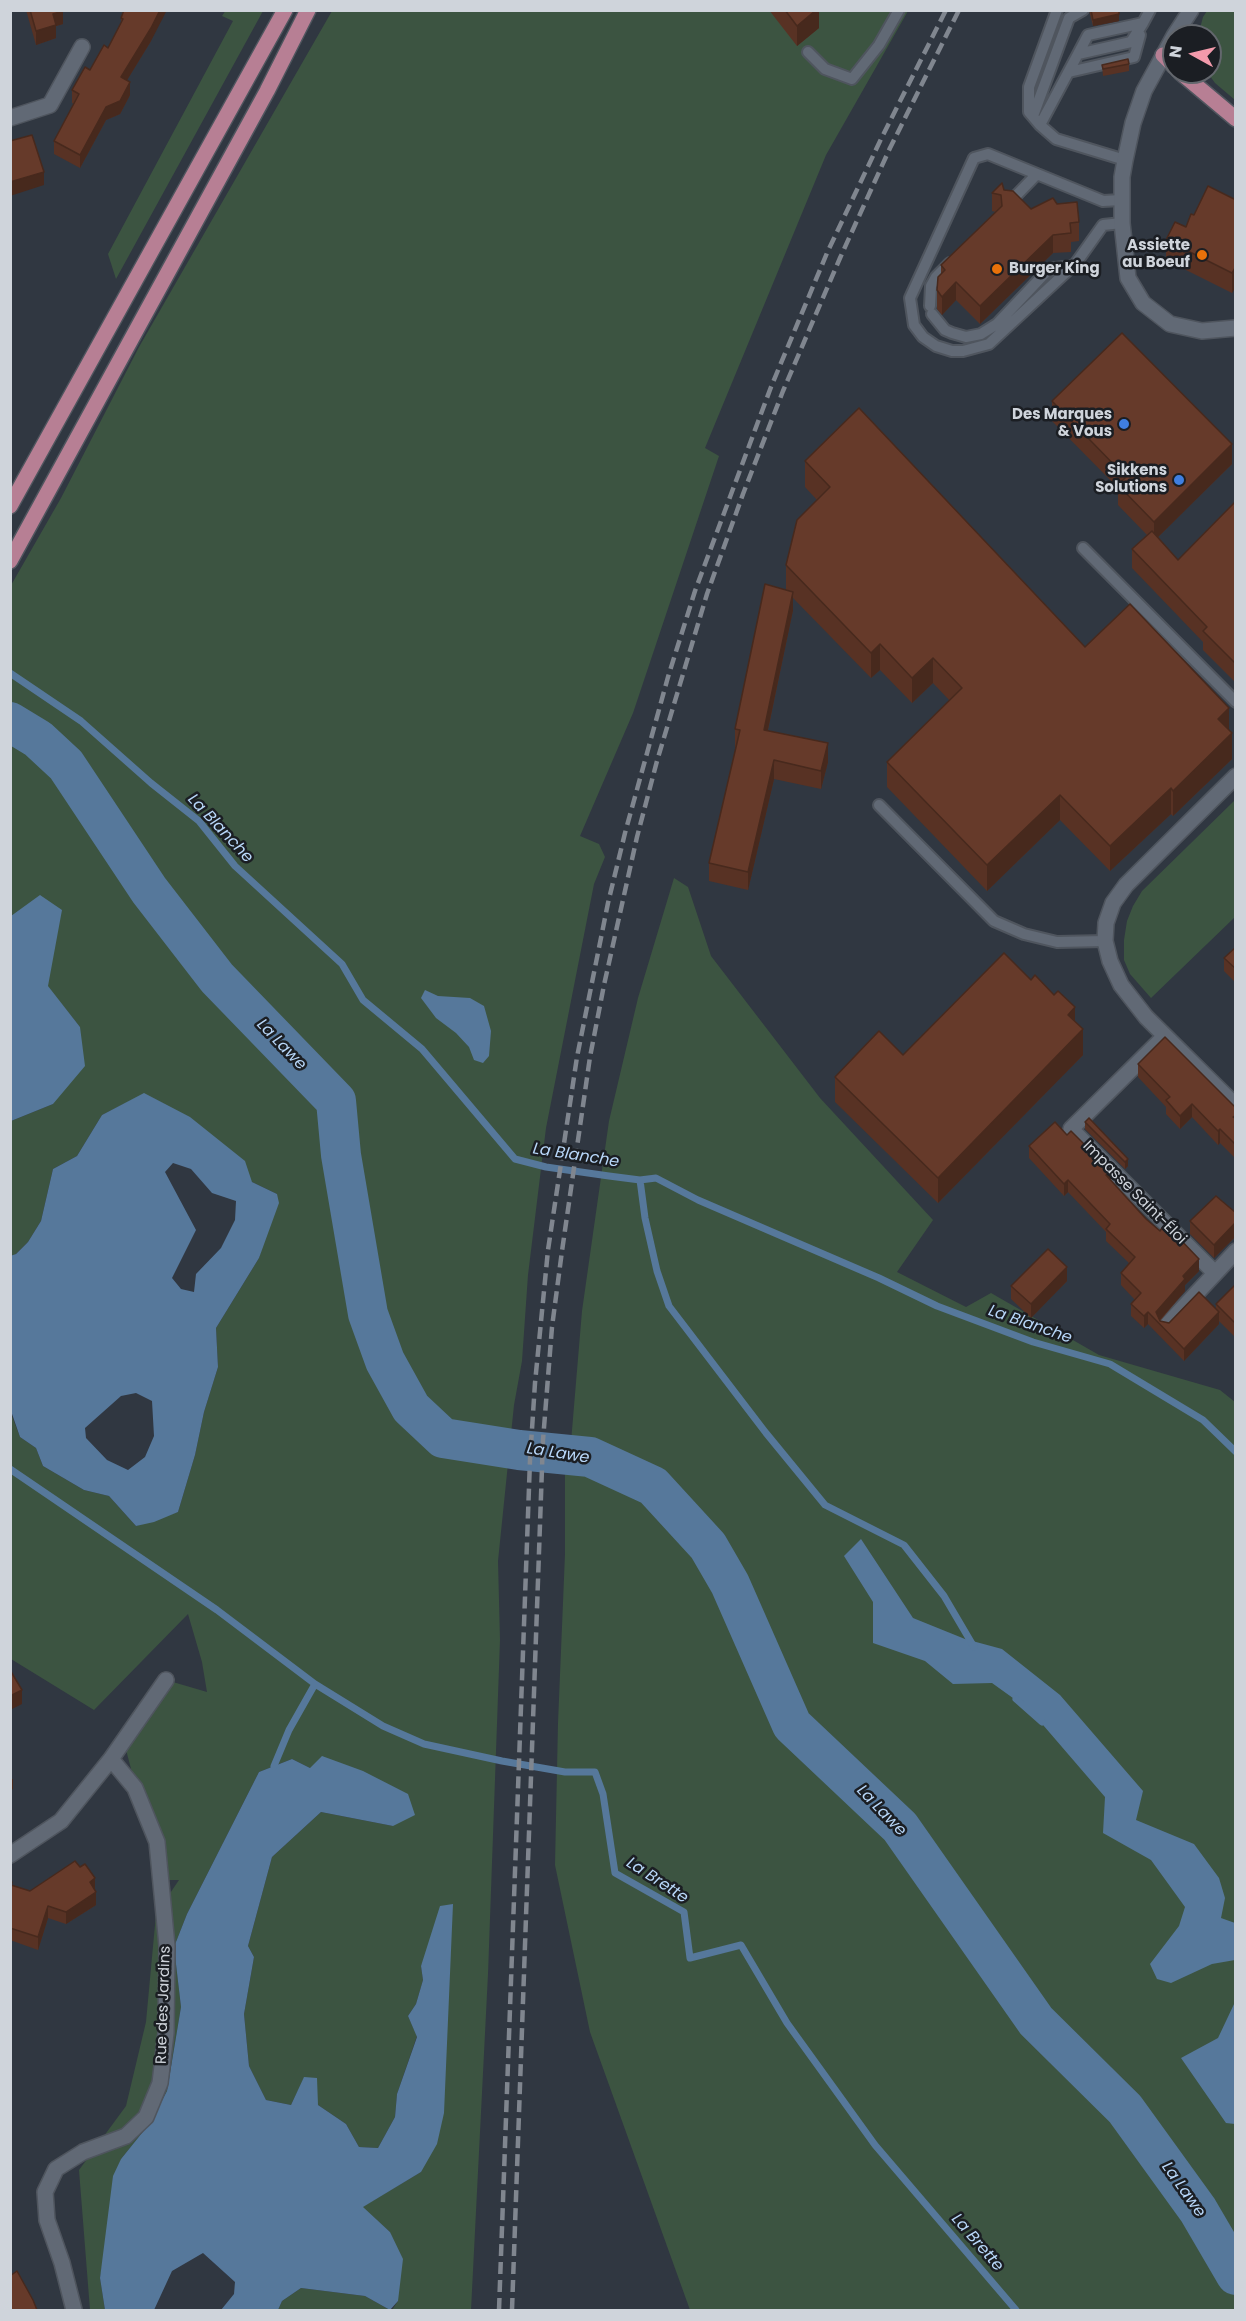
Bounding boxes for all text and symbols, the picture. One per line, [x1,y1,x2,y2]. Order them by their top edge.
north arrow [1162,24,1222,84]
text: N [1163,44,1188,59]
place label: Assiette au Boeuf [1122,237,1190,272]
marker: Assiette au Boeuf [1195,248,1209,262]
place label: Burger King [1009,260,1100,278]
marker: Burger King [990,262,1004,276]
place label: Des Marques & Vous [1012,406,1112,441]
marker: Des Marques & Vous [1117,417,1131,431]
place label: Sikkens Solutions [1095,462,1167,497]
marker: Sikkens Solutions [1172,473,1186,487]
water label: La Blanche [183,791,257,867]
water label: La Lawe [252,1016,310,1074]
street label: Impasse Saint-Éloi [1078,1137,1190,1249]
water label: La Blanche [531,1140,621,1172]
water label: La Blanche [986,1302,1074,1348]
water label: La Lawe [525,1440,591,1468]
water label: La Lawe [852,1782,910,1840]
water label: La Brette [623,1854,691,1908]
street label: Rue des Jardins [153,1946,175,2064]
water label: La Lawe [1157,2159,1209,2221]
water label: La Brette [947,2210,1007,2276]

